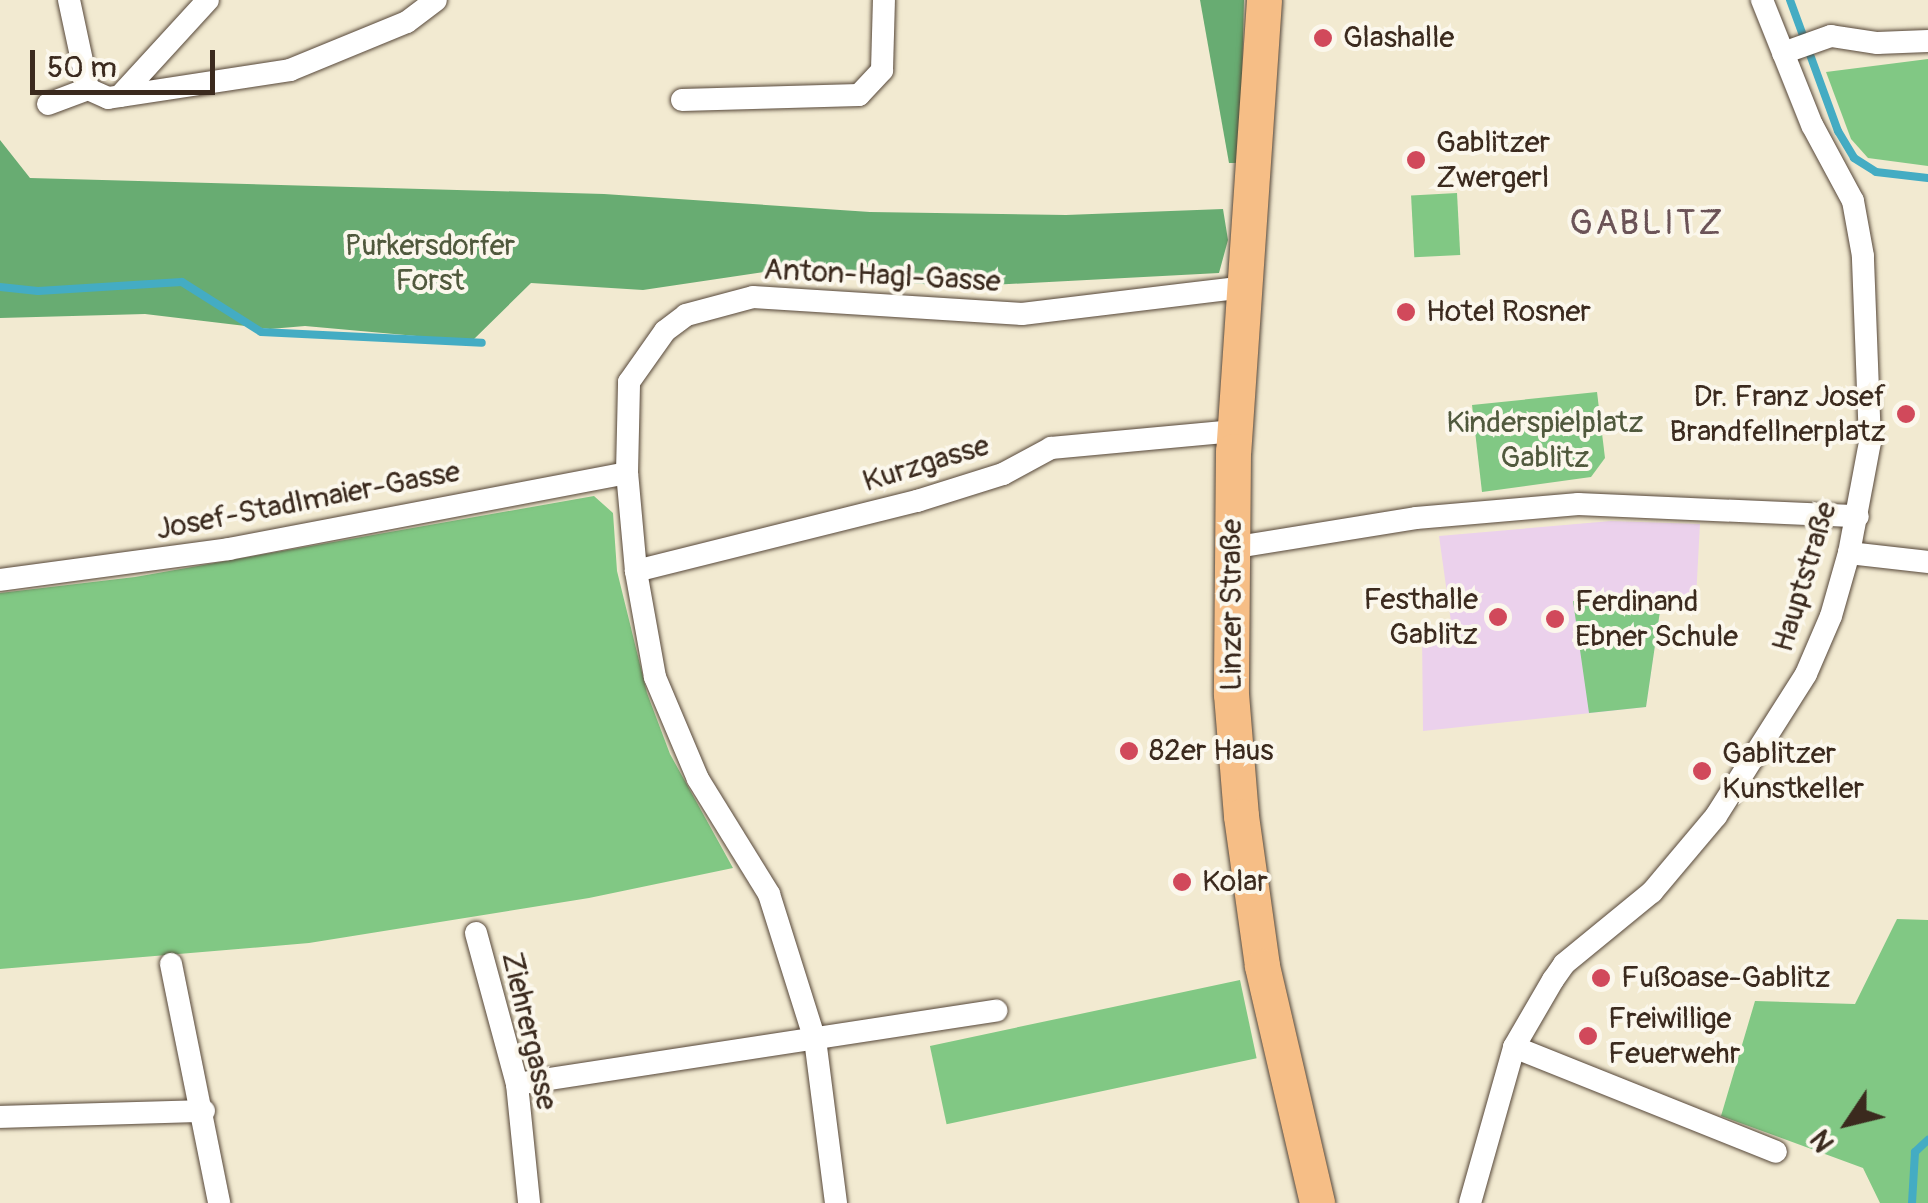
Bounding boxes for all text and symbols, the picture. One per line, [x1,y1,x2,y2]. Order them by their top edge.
place label: Glashalle [1343,20,1454,56]
marker: Glashalle [1312,27,1334,49]
scale bar [35,30,220,92]
text: 50 m [47,49,117,86]
place label: Gablitzer Zwergerl [1436,125,1550,196]
marker: Gablitzer Zwergerl [1405,149,1427,171]
district label: GABLITZ [1569,202,1725,244]
park label: Purkersdorfer Forst [345,228,515,298]
street label: Anton-Hagl-Gasse [763,252,1001,300]
place label: Hotel Rosner [1426,294,1591,330]
marker: Hotel Rosner [1395,301,1417,323]
place label: Dr. Franz Josef Brandfellnerplatz [1670,379,1886,450]
marker: Dr. Franz Josef Brandfellnerplatz [1895,403,1917,425]
park label: Kinderspielplatz Gablitz [1446,405,1644,476]
street label: Kurzgasse [858,428,994,500]
street label: Josef-Stadlmaier-Gasse [153,454,463,548]
street label: Hauptstraße [1765,498,1845,656]
street label: Linzer Straße [1214,519,1250,691]
place label: Festhalle Gablitz [1363,582,1478,652]
place label: Ferdinand Ebner Schule [1575,584,1738,654]
marker: Festhalle Gablitz [1487,606,1509,628]
marker: Ferdinand Ebner Schule [1544,608,1566,630]
place label: 82er Haus [1149,733,1274,769]
place label: Gablitzer Kunstkeller [1722,736,1864,806]
marker: 82er Haus [1118,740,1140,762]
marker: Gablitzer Kunstkeller [1691,760,1713,782]
place label: Kolar [1202,864,1268,900]
marker: Kolar [1171,871,1193,893]
street label: Ziehrergasse [493,949,565,1113]
place label: Fußoase-Gablitz [1621,960,1830,996]
marker: Fußoase-Gablitz [1590,967,1612,989]
place label: Freiwillige Feuerwehr [1608,1001,1740,1072]
marker: Freiwillige Feuerwehr [1577,1025,1599,1047]
north arrow [1798,1073,1898,1173]
text: N [1803,1123,1843,1158]

